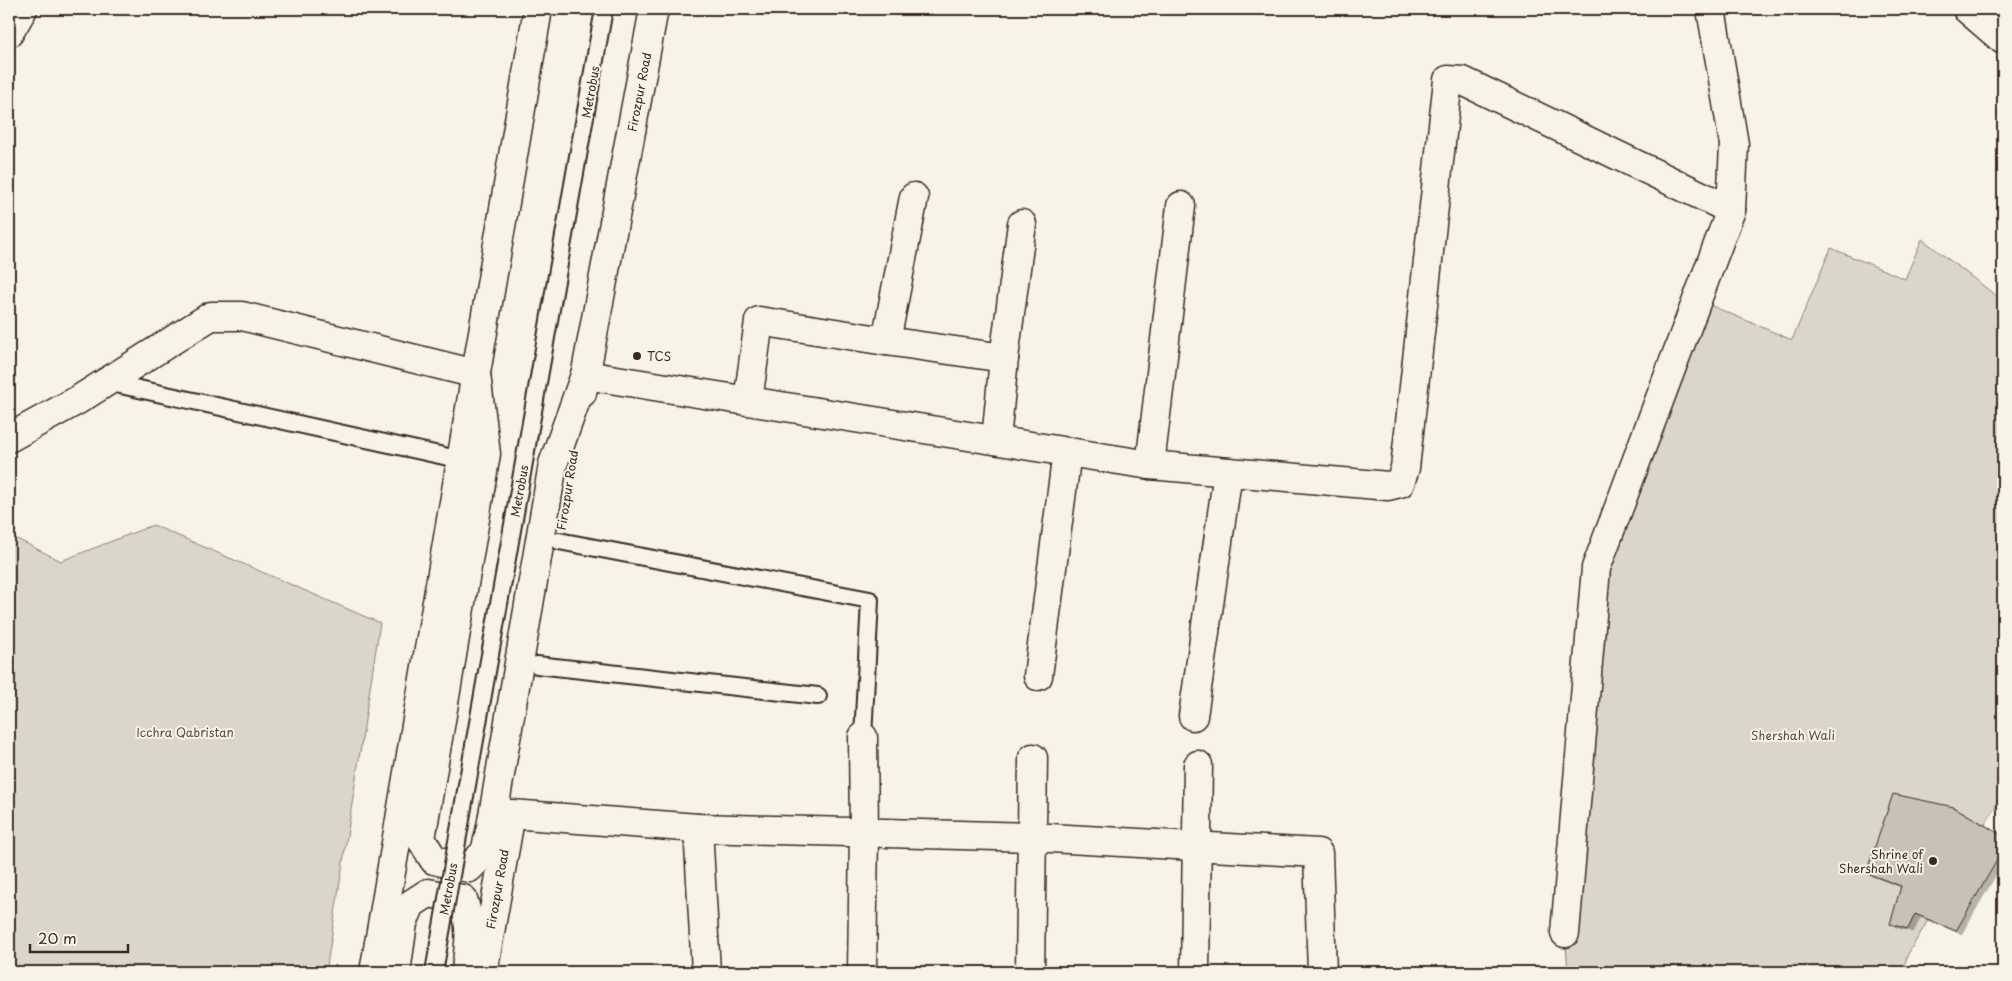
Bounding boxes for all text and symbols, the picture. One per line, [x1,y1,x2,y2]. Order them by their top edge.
street label: Firozpur Road [622,51,656,133]
street label: Metrobus [577,64,604,120]
place label: TCS [647,347,671,365]
marker: TCS [631,350,643,362]
street label: Firozpur Road [552,449,582,531]
street label: Metrobus [506,463,533,519]
park label: Icchra Qabristan [136,723,234,741]
park label: Shershah Wali [1751,726,1835,744]
place label: Shrine of Shershah Wali [1839,845,1924,877]
street label: Firozpur Road [481,848,513,930]
marker: Shrine of Shershah Wali [1927,855,1939,867]
street label: Metrobus [435,861,462,917]
scale bar [30,921,128,953]
text: 20 m [38,926,77,949]

